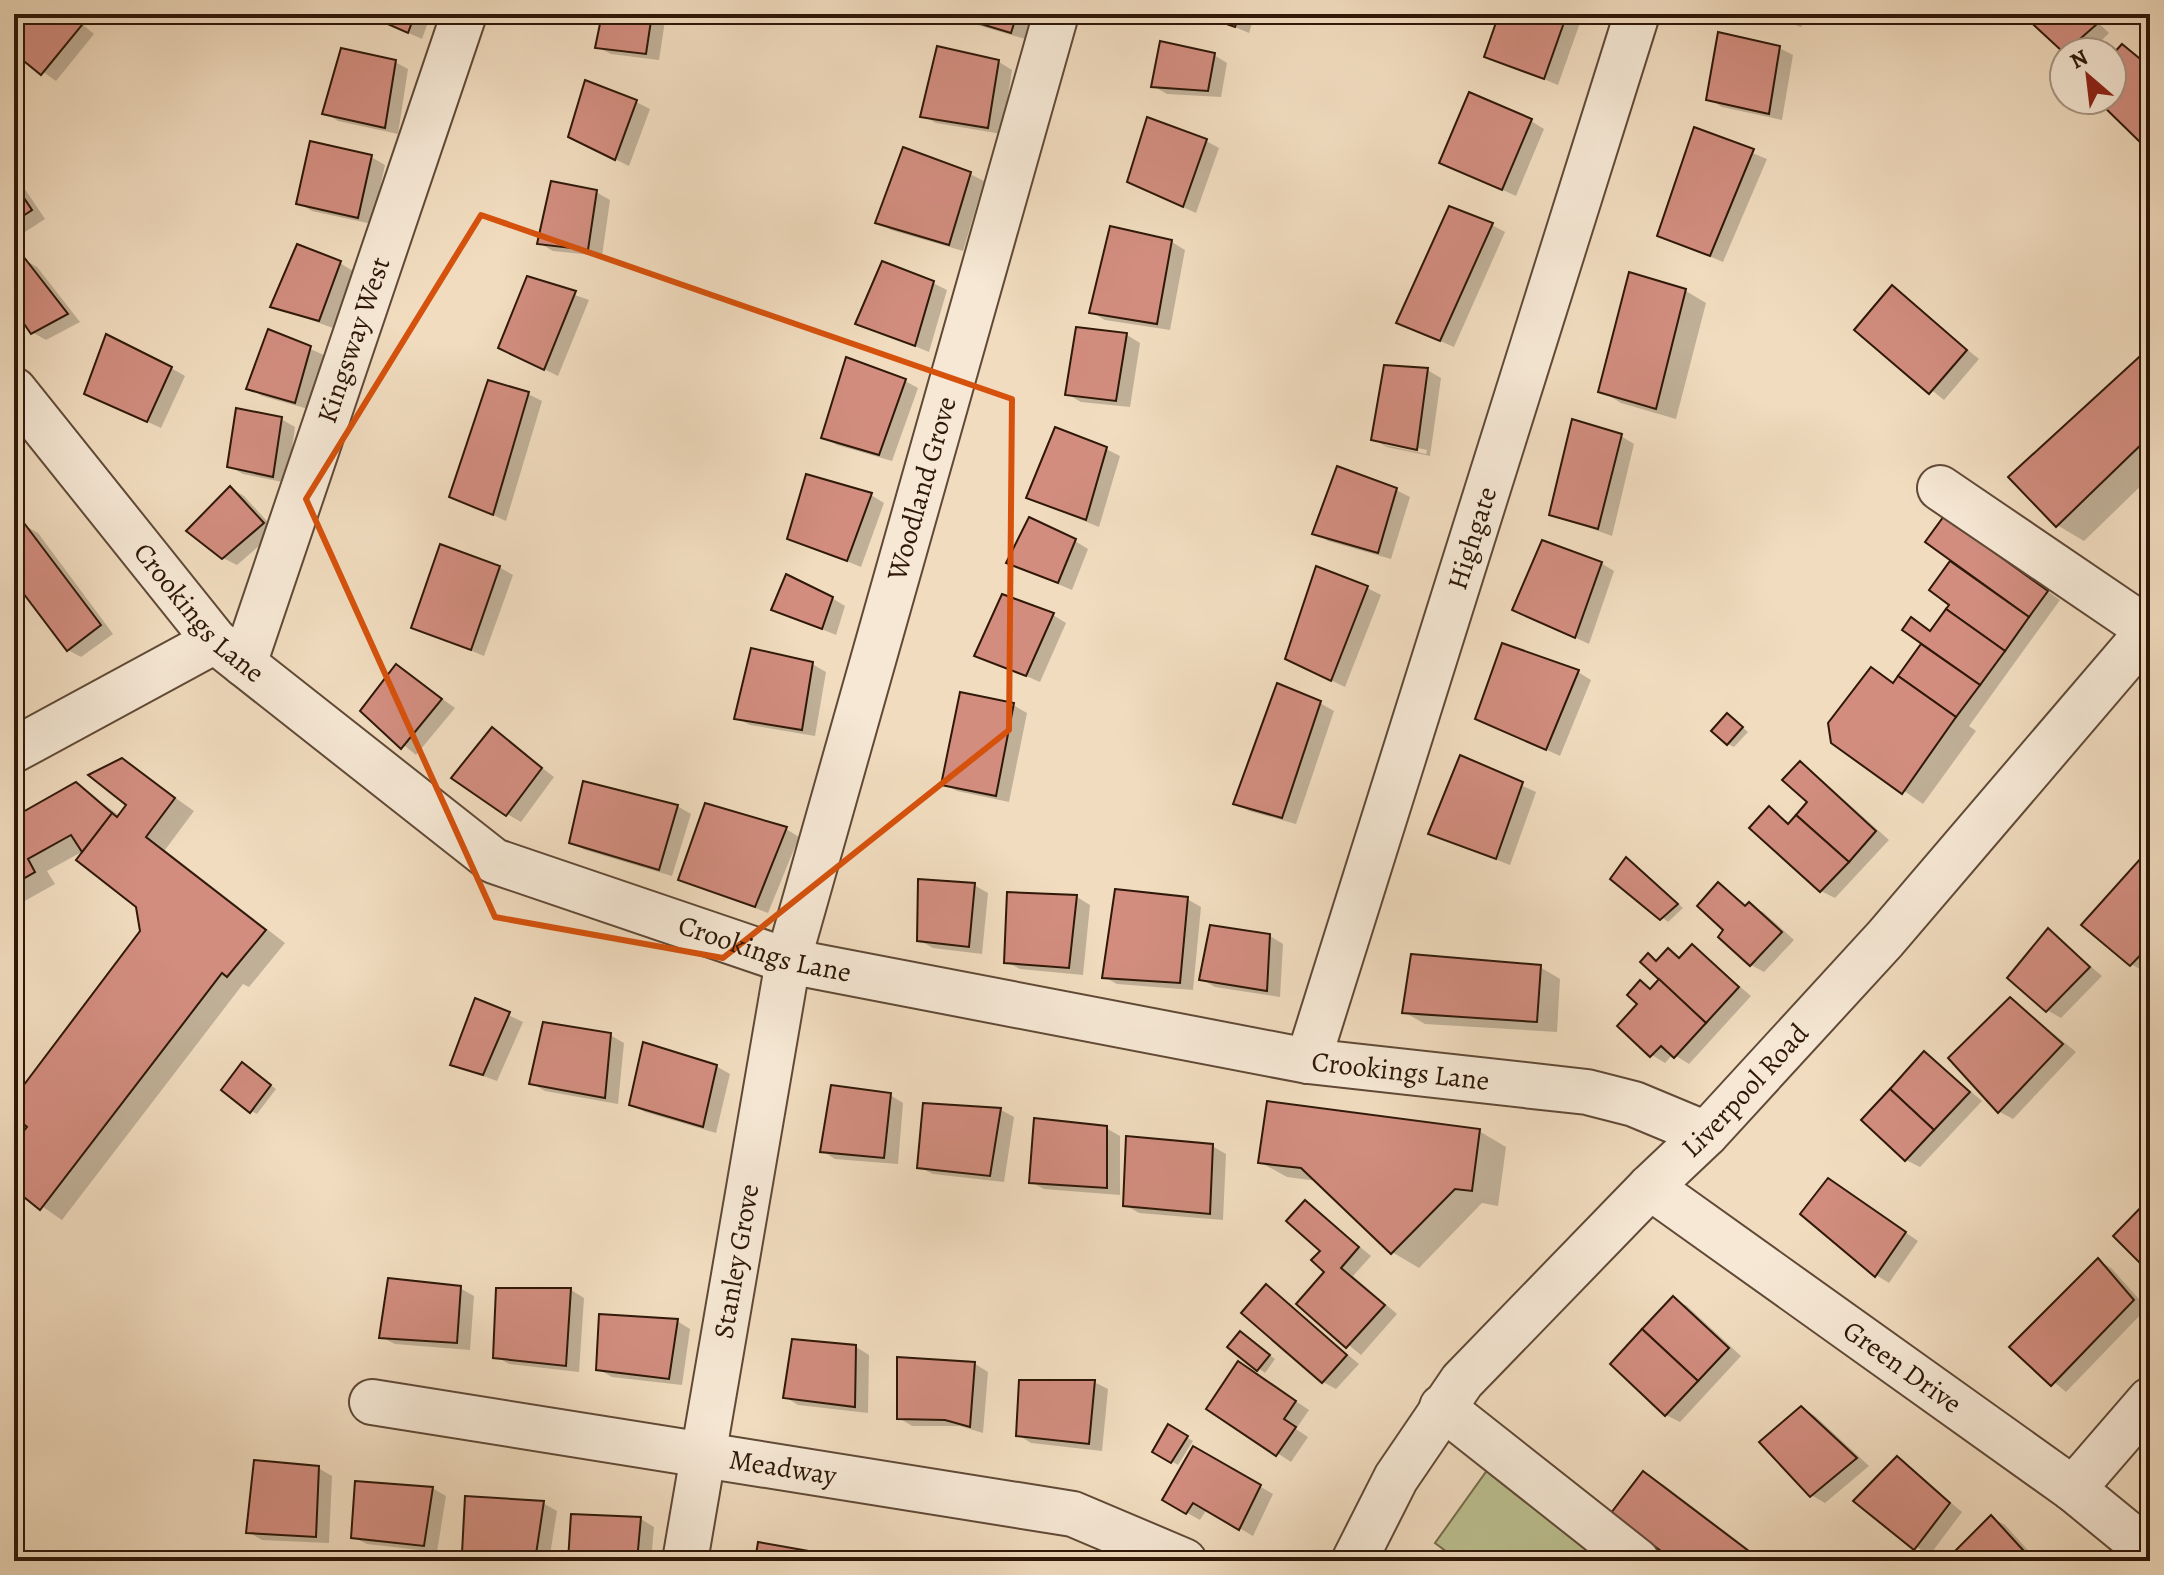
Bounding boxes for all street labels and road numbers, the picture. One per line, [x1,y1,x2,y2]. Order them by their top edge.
street label: Kingsway West [308,252,399,428]
street label: Woodland Grove [877,392,966,586]
street label: Highgate [1438,482,1506,595]
street label: Crookings Lane [125,535,272,692]
street label: Crookings Lane [673,906,854,992]
street label: Liverpool Road [1673,1014,1818,1166]
street label: Crookings Lane [1310,1043,1491,1100]
street label: Stanley Grove [704,1181,768,1342]
street label: Green Drive [1835,1312,1969,1423]
street label: Meadway [726,1440,840,1495]

